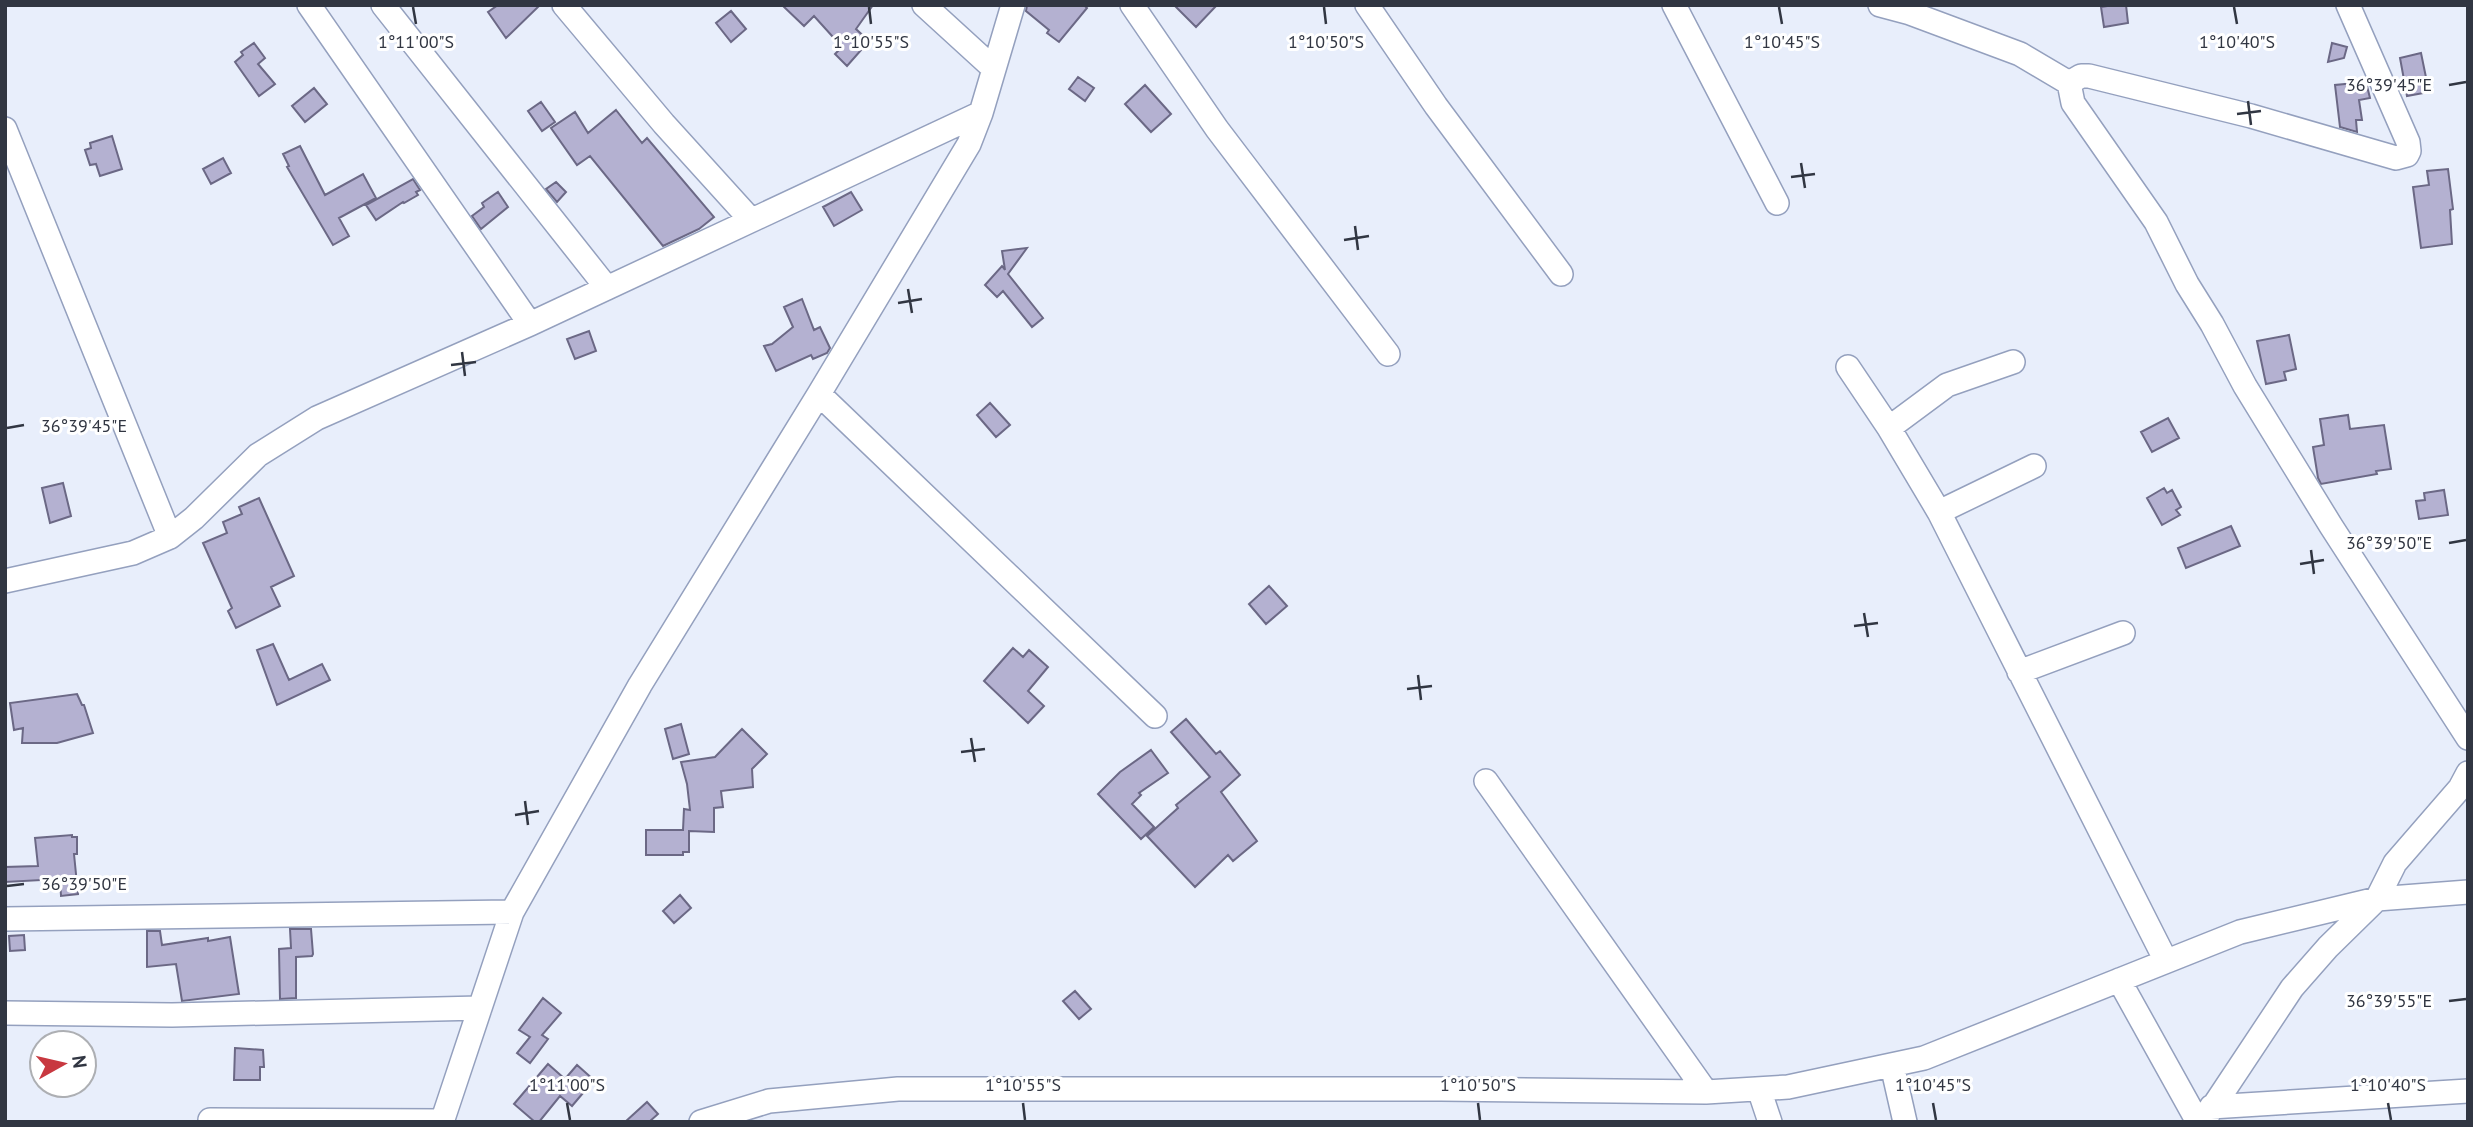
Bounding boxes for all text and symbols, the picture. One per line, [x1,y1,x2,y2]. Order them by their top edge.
text: 1°11'00"S [378,30,454,53]
text: 1°10'55"S [833,30,909,53]
text: 1°10'50"S [1288,30,1364,53]
text: 1°10'45"S [1744,30,1820,53]
text: 1°10'40"S [2199,30,2275,53]
text: 36°39'45"E [2346,73,2432,96]
text: 36°39'45"E [41,414,127,437]
text: 36°39'50"E [2346,531,2432,554]
text: 36°39'50"E [41,872,127,895]
text: 36°39'55"E [2346,989,2432,1012]
north arrow [28,1029,98,1099]
text: N [67,1054,93,1069]
text: 1°11'00"S [529,1073,605,1096]
text: 1°10'55"S [985,1073,1061,1096]
text: 1°10'50"S [1440,1073,1516,1096]
text: 1°10'45"S [1895,1073,1971,1096]
text: 1°10'40"S [2350,1073,2426,1096]

